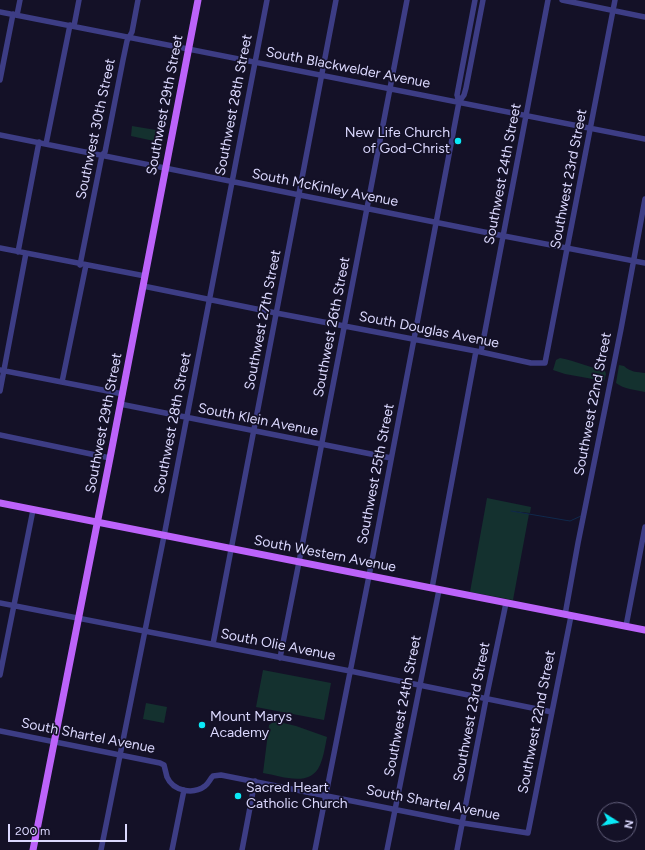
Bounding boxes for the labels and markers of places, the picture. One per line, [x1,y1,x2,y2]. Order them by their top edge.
place label: New Life Church of God-Christ [345,125,450,158]
marker: New Life Church of God-Christ [453,136,463,146]
place label: Mount Marys Academy [210,709,292,742]
marker: Mount Marys Academy [197,720,207,730]
place label: Sacred Heart Catholic Church [246,780,348,812]
marker: Sacred Heart Catholic Church [233,791,243,801]

